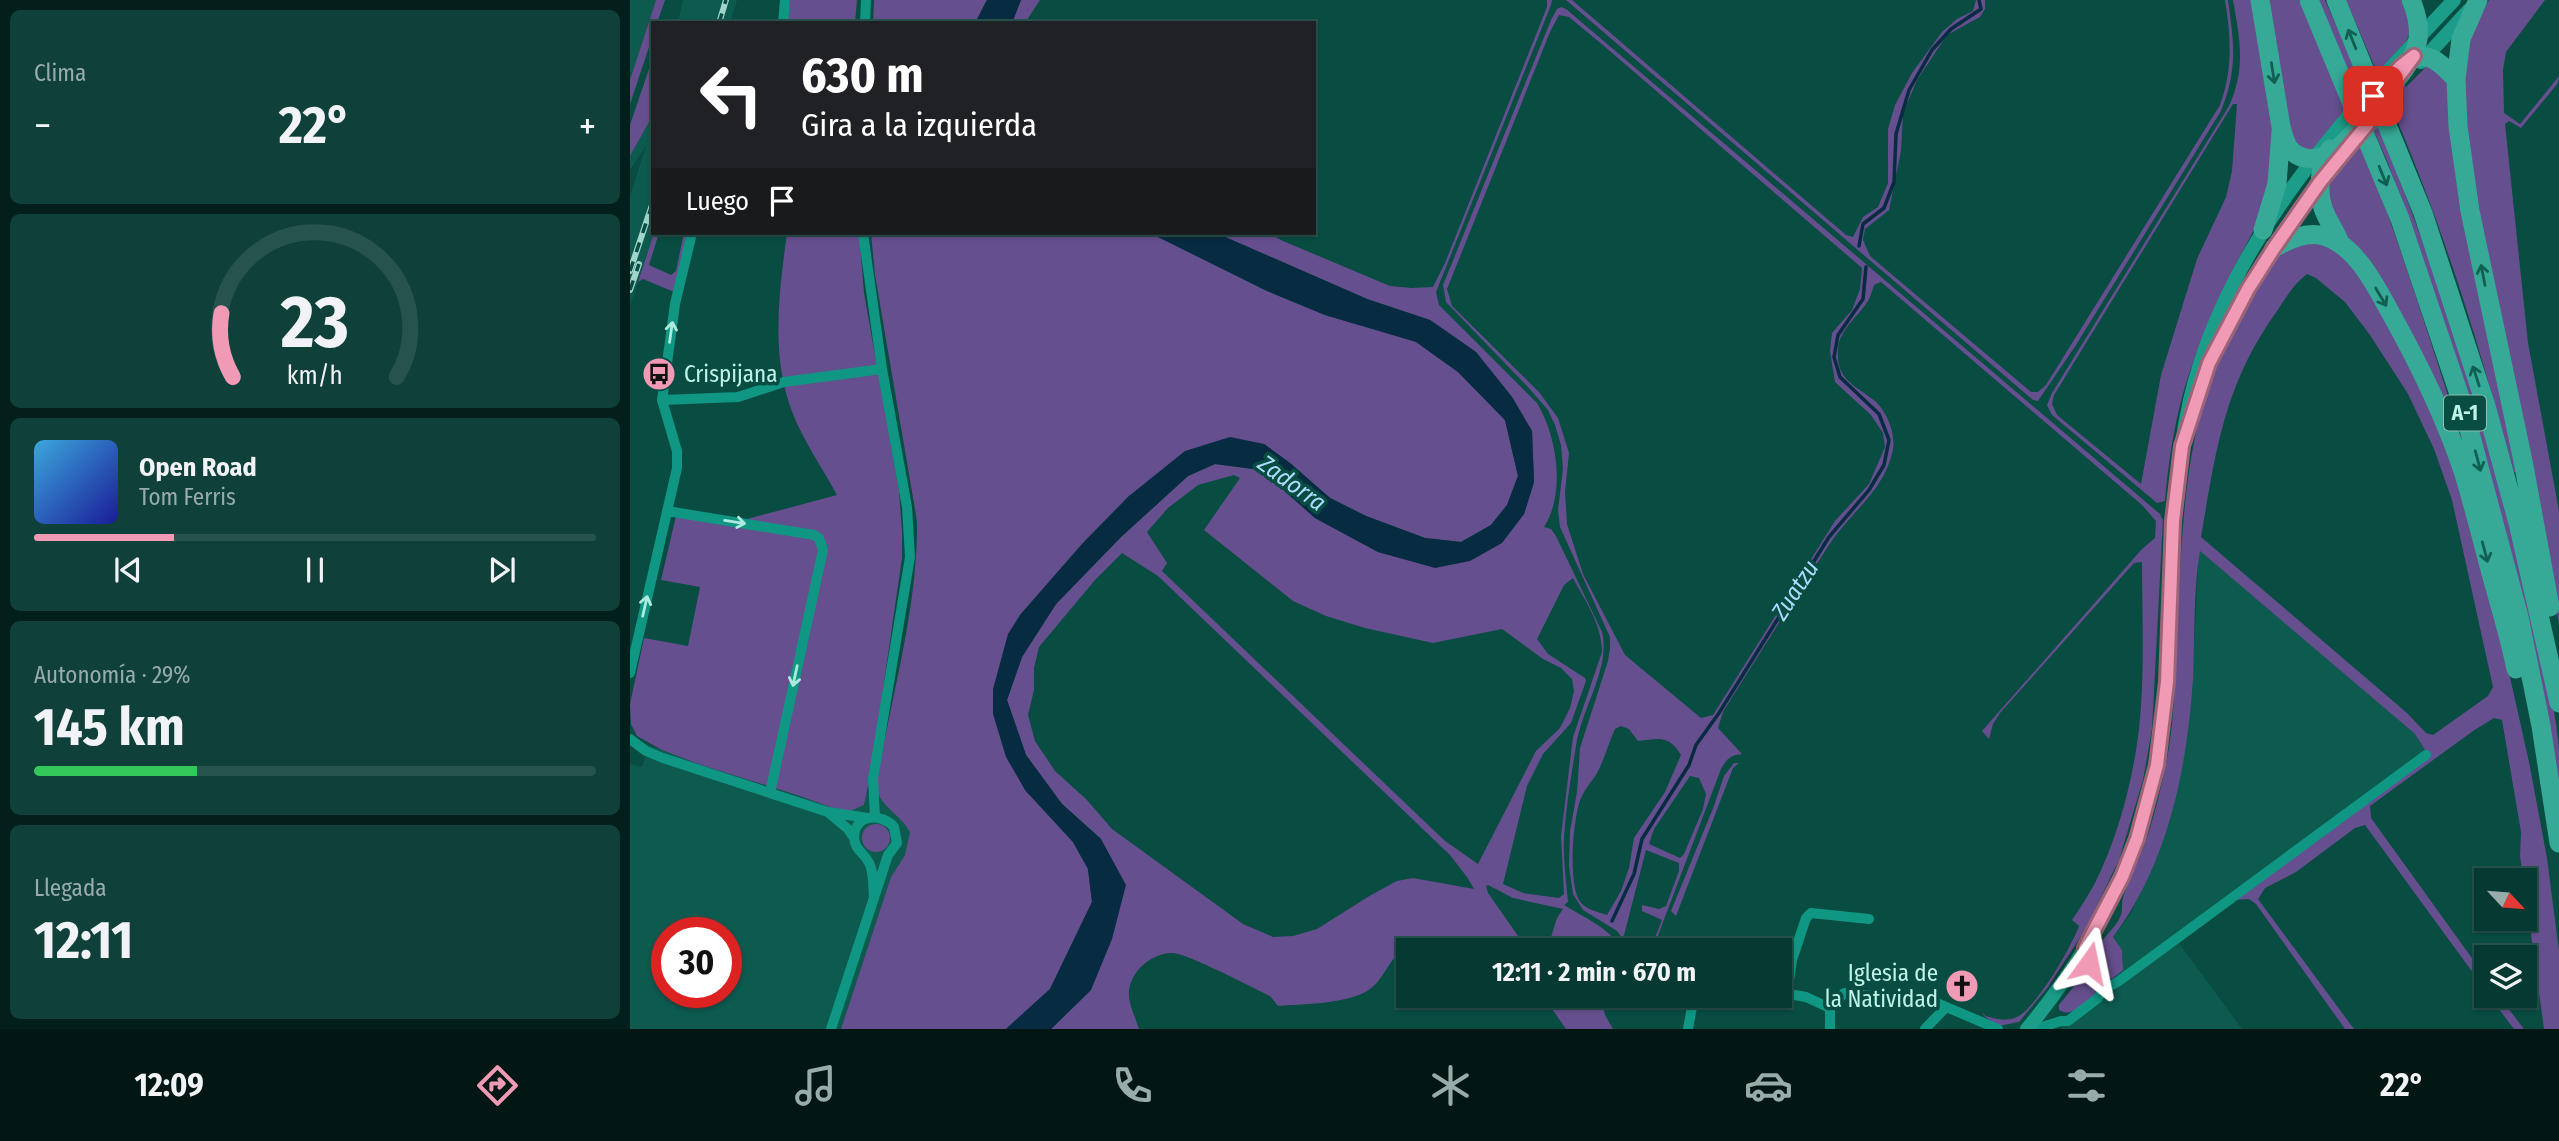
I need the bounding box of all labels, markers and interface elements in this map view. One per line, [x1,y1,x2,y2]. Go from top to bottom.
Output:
one-way arrow [2345,28,2358,50]
text: 630 m [801,46,924,105]
icon: left [686,49,777,140]
text: Clima [34,59,86,87]
one-way arrow [2267,61,2280,84]
pin [2343,66,2403,126]
icon: arrive [2354,77,2392,115]
text: 22° [279,94,351,157]
text: − [34,103,51,149]
text: + [579,103,596,149]
text: Gira a la izquierda [801,106,1037,144]
one-way arrow [2377,165,2390,186]
icon: arrive [763,182,801,220]
text: Luego [686,186,749,217]
one-way arrow [2476,264,2489,287]
text: 23 [280,279,349,366]
one-way arrow [2375,287,2389,307]
one-way arrow [664,321,677,344]
bus stop icon: Crispijana [640,355,678,393]
text: km/h [287,360,343,390]
place label: Crispijana [684,360,777,388]
one-way arrow [2469,365,2482,387]
road number: A-1 [2444,396,2486,430]
water label: Zadorra [1252,449,1331,517]
one-way arrow [2472,450,2485,472]
text: Open Road [139,452,257,483]
text: Tom Ferris [139,483,236,511]
one-way arrow [723,516,746,529]
one-way arrow [2480,541,2493,563]
icon: previous [109,551,147,589]
icon: pause [296,551,334,589]
icon: next [483,551,521,589]
water label: Zuatzu [1765,555,1824,626]
one-way arrow [639,595,653,618]
text: Autonomía · 29% [34,661,190,689]
one-way arrow [788,664,802,687]
text: 145 km [34,696,185,759]
north arrow [2474,868,2538,931]
map controls [2474,868,2537,1008]
text: Llegada [34,874,106,902]
text: 12:11 [34,909,133,972]
speed limit sign: 30 [651,917,742,1008]
position arrow [2052,926,2126,1000]
button: layers [2474,945,2537,1008]
text: 12:11 · 2 min · 670 m [1492,957,1696,988]
place label: Iglesia de la Natividad [1825,959,1938,1013]
church icon: Iglesia de la Natividad [1943,967,1981,1005]
icon: directions [473,1061,522,1110]
icon: music [791,1061,840,1110]
icon: phone [1108,1061,1157,1110]
icon: climate [1426,1061,1475,1110]
icon: car [1744,1061,1793,1110]
icon: filters [2062,1061,2111,1110]
text: 12:09 [134,1066,204,1104]
text: 22° [2380,1066,2425,1104]

